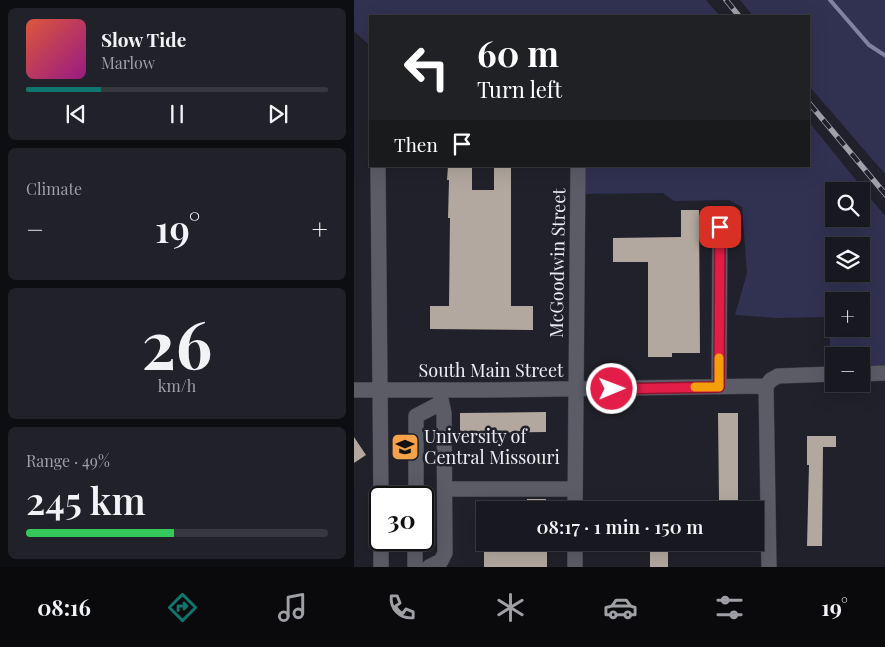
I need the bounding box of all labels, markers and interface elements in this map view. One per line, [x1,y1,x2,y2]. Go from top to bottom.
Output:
text: Slow Tide [101,26,186,52]
text: 60 m [477,29,559,76]
icon: left [394,35,459,100]
text: Marlow [101,52,155,73]
text: Turn left [477,74,562,104]
icon: previous [62,100,90,128]
icon: pause [163,100,191,128]
icon: next [264,100,292,128]
icon: arrive [448,130,476,158]
text: Then [394,131,438,157]
text: Climate [26,178,82,199]
map controls [825,182,870,392]
button: search [825,182,870,227]
street label: McGoodwin Street [544,187,570,338]
text: 19° [155,202,201,253]
pin [699,206,741,248]
text: − [26,210,44,247]
text: + [312,210,328,247]
icon: arrive [706,213,734,241]
button: layers [825,237,870,282]
button: + [825,292,870,337]
text: 26 [142,299,212,385]
button: − [825,347,870,392]
street label: South Main Street [419,358,564,382]
position arrow [585,362,637,414]
text: km/h [158,375,196,396]
place label: University of Central Missouri [424,424,560,469]
school or university icon: University of Central Missouri [390,432,420,462]
text: Range · 49% [26,450,110,471]
text: 245 km [26,474,146,525]
speed limit sign: 30 [369,486,434,551]
text: 08:17 · 1 min · 150 m [537,513,703,539]
icon: directions [165,590,200,625]
icon: music [275,590,310,625]
icon: phone [384,590,419,625]
icon: climate [493,590,528,625]
icon: car [603,590,638,625]
icon: filters [712,590,747,625]
text: 08:16 [37,592,91,622]
text: 19° [821,592,848,622]

